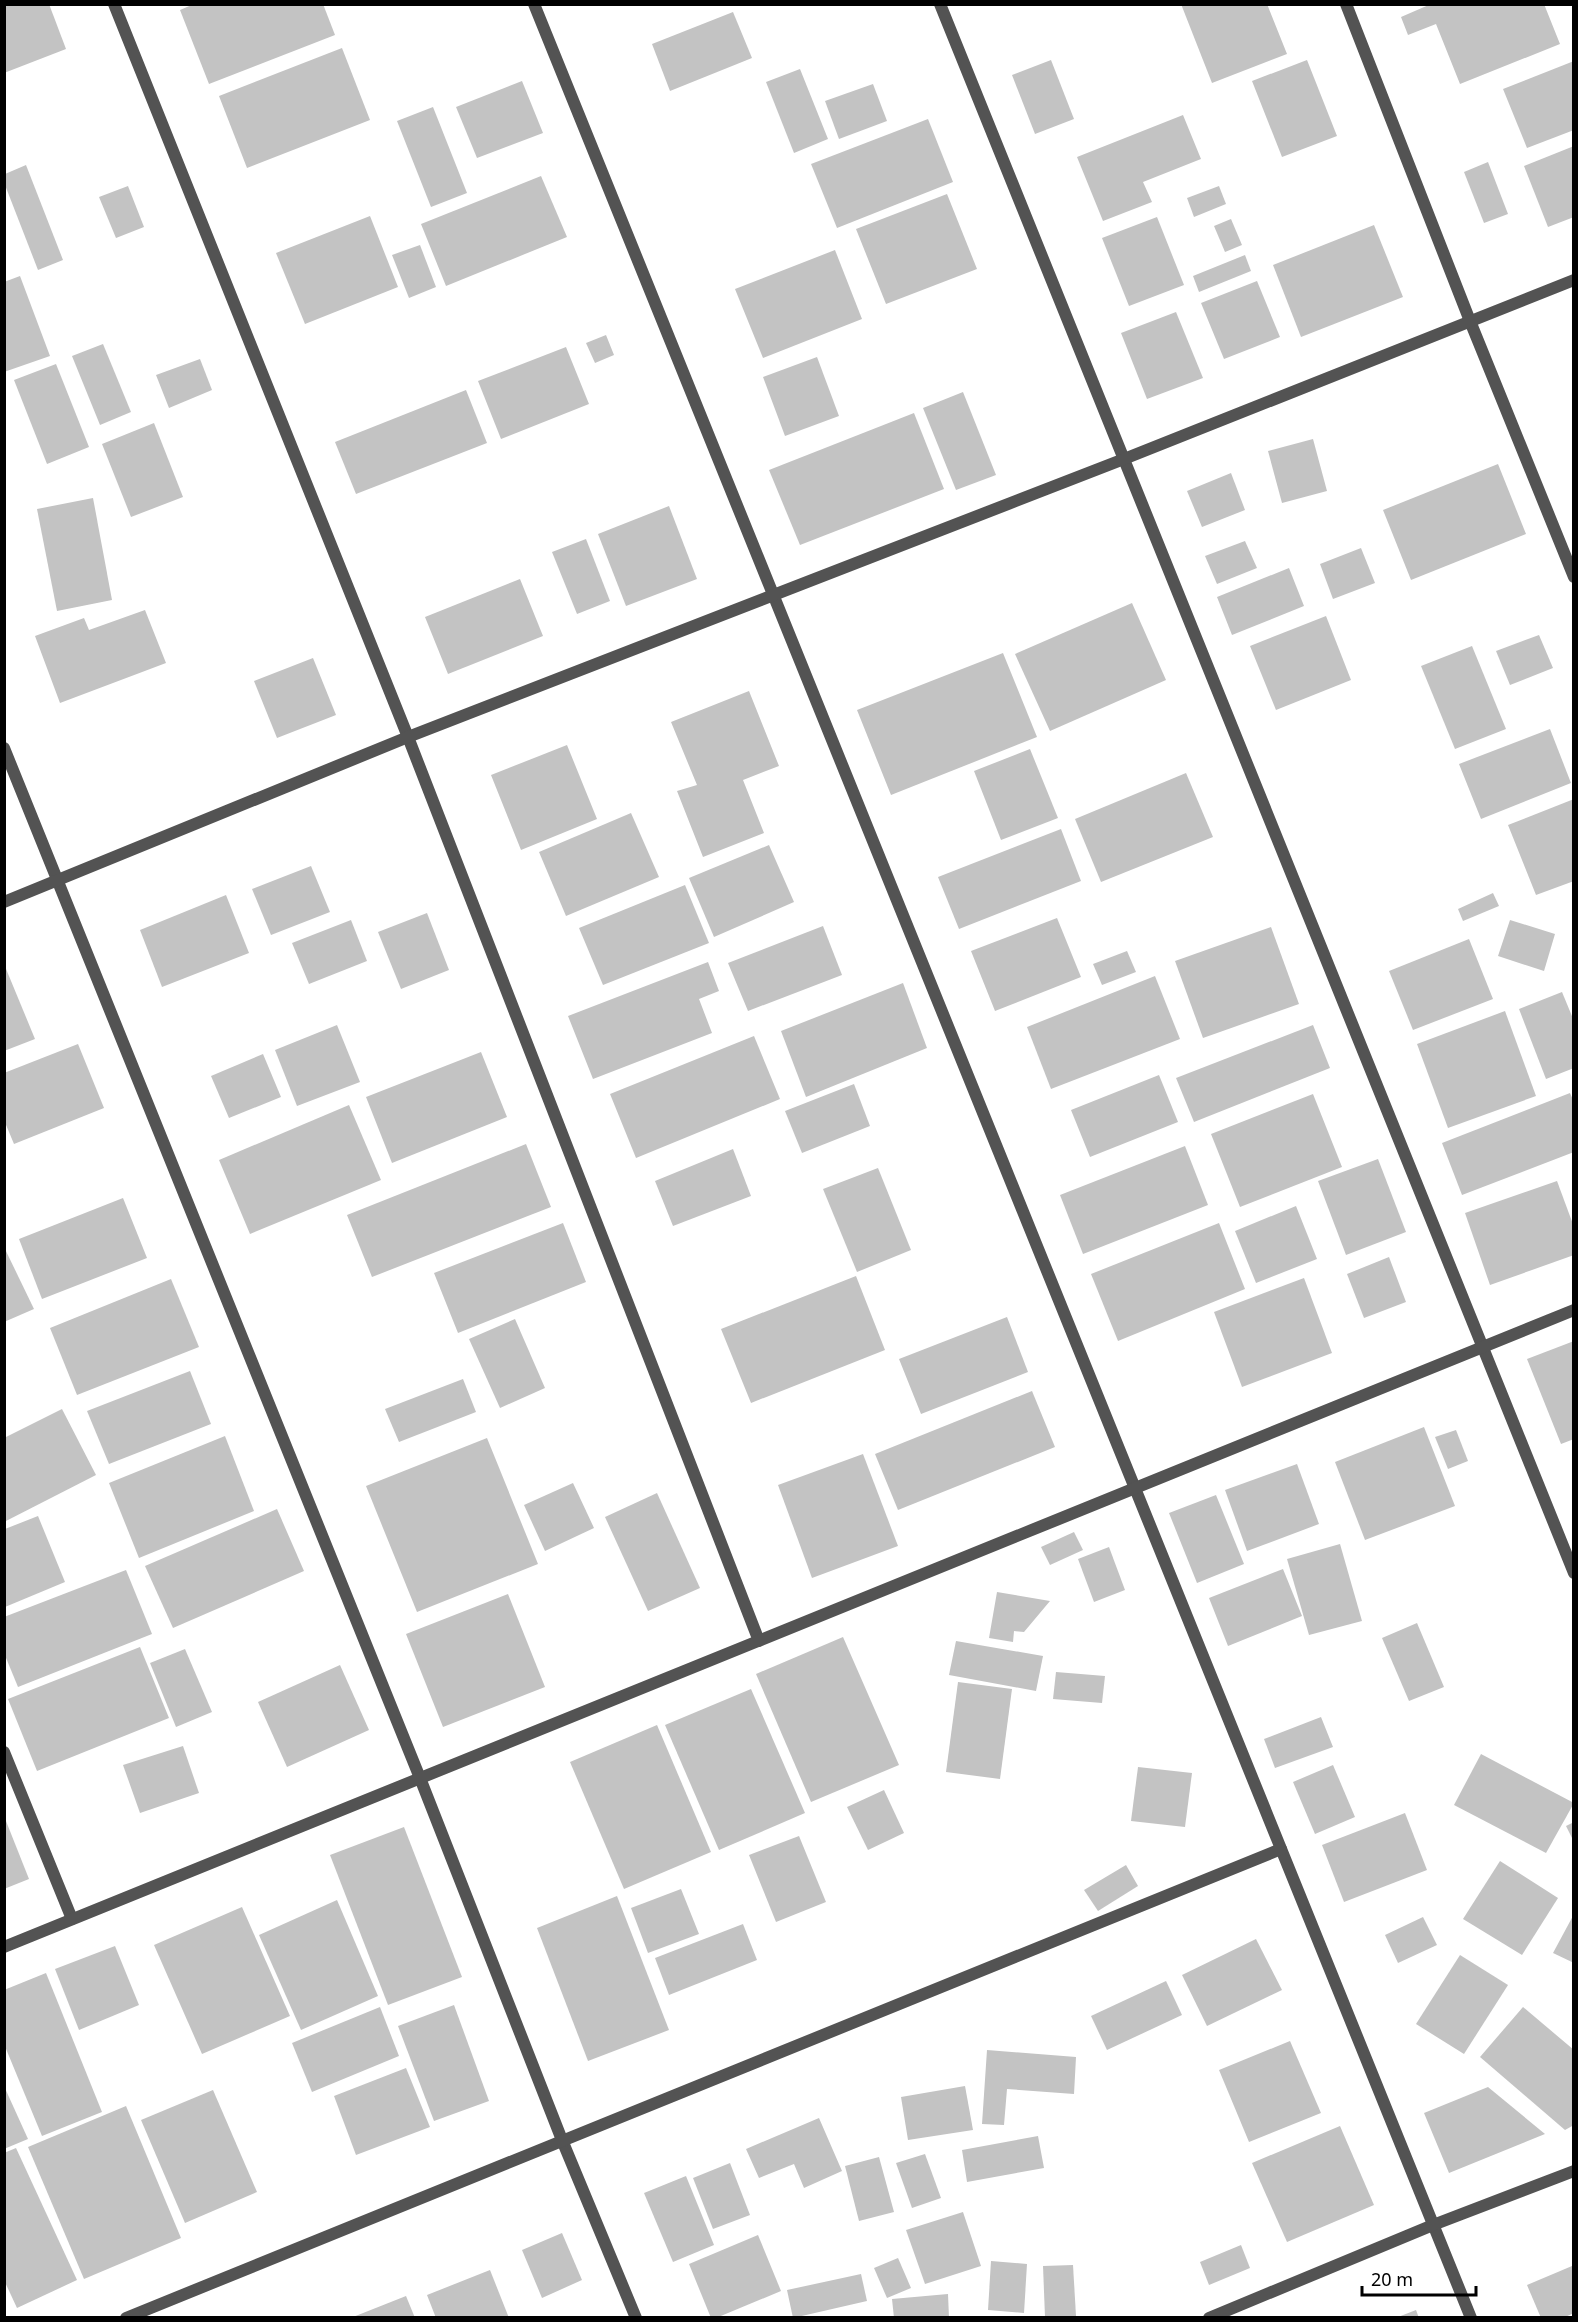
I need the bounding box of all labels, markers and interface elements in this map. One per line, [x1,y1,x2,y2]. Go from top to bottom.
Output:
scale bar [1362,2259,1476,2297]
text: 20 m [1371,2267,1413,2291]

